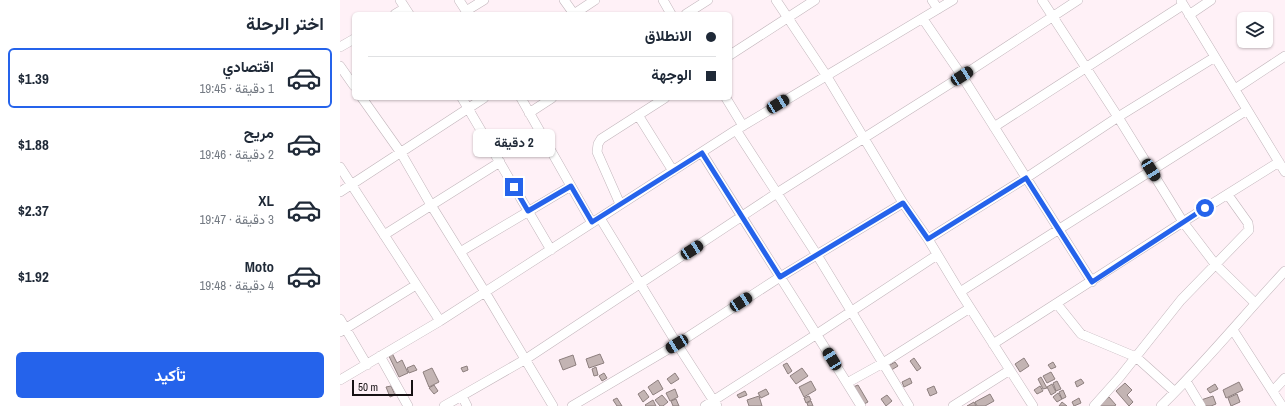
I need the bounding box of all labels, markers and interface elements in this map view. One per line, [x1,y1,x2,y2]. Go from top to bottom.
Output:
text: اختر الرحلة [246,11,324,36]
map controls [1237,12,1273,48]
button: layers [1237,12,1273,48]
text: الانطلاق [645,25,692,46]
text: اقتصادي [222,56,274,77]
icon: car [286,60,322,96]
text: الوجهة [651,64,692,85]
car [949,64,975,88]
text: $1.39 [18,68,49,89]
text: 1 دقيقة · 19:45 [199,80,274,97]
car [765,93,791,115]
text: مريح [244,122,274,143]
icon: car [286,126,322,162]
callout: 2 دقيقة [473,129,555,157]
text: $1.88 [18,134,49,155]
text: 2 دقيقة [494,134,534,151]
text: 2 دقيقة · 19:46 [199,146,274,163]
car [1140,157,1162,183]
route end [505,178,523,196]
text: XL [258,190,274,211]
icon: car [286,192,322,228]
route start [1196,199,1214,217]
text: $2.37 [18,200,49,221]
text: 3 دقيقة · 19:47 [199,211,274,228]
car [679,238,705,262]
text: Moto [245,256,274,277]
icon: car [286,258,322,294]
text: $1.92 [18,266,49,287]
text: 4 دقيقة · 19:48 [199,277,274,294]
car [728,290,754,314]
car [664,333,690,355]
car [821,346,843,372]
button: تأكيد [16,352,324,398]
scale bar [352,378,413,397]
text: 50 m [358,380,378,394]

